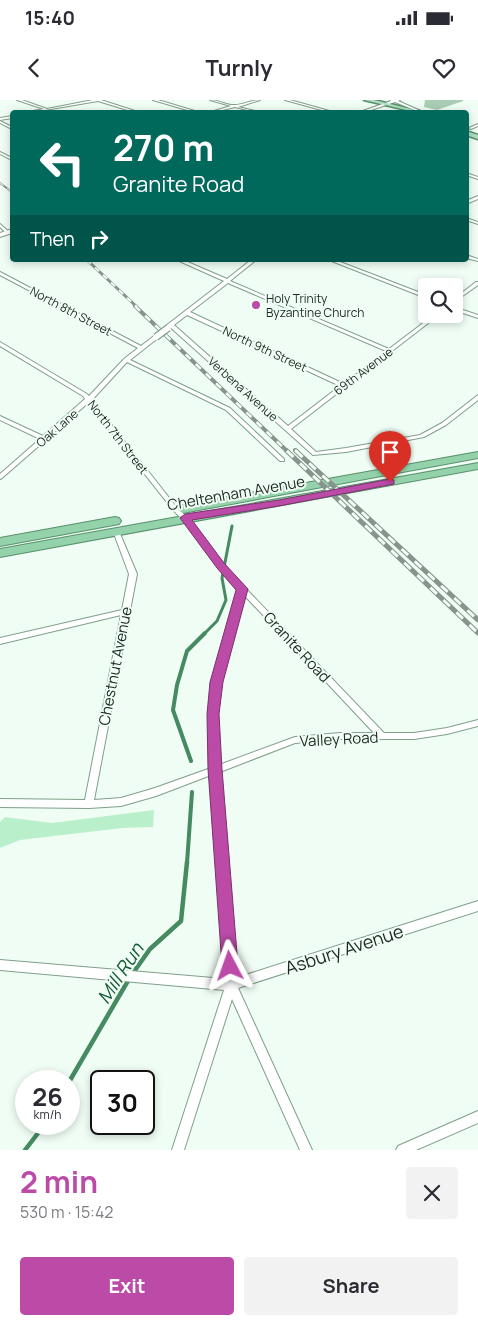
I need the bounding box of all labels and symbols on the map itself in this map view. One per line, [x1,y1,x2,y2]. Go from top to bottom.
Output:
street label: North 8th Street [27,282,115,340]
place label: Holy Trinity Byzantine Church [266,290,364,321]
marker: Holy Trinity Byzantine Church [250,299,262,311]
street label: North 9th Street [220,322,310,376]
street label: 69th Avenue [330,343,396,399]
street label: Verbena Avenue [204,353,282,425]
street label: North 7th Street [84,396,152,478]
street label: Oak Lane [32,405,82,451]
pin [369,431,411,482]
street label: Cheltenham Avenue [166,471,307,515]
street label: Chestnut Avenue [93,605,137,727]
street label: Granite Road [259,607,335,687]
street label: Valley Road [299,726,379,752]
street label: Asbury Avenue [282,919,406,979]
water label: Mill Run [91,937,150,1008]
position arrow [203,939,255,991]
speed limit sign: 30 [90,1070,155,1135]

